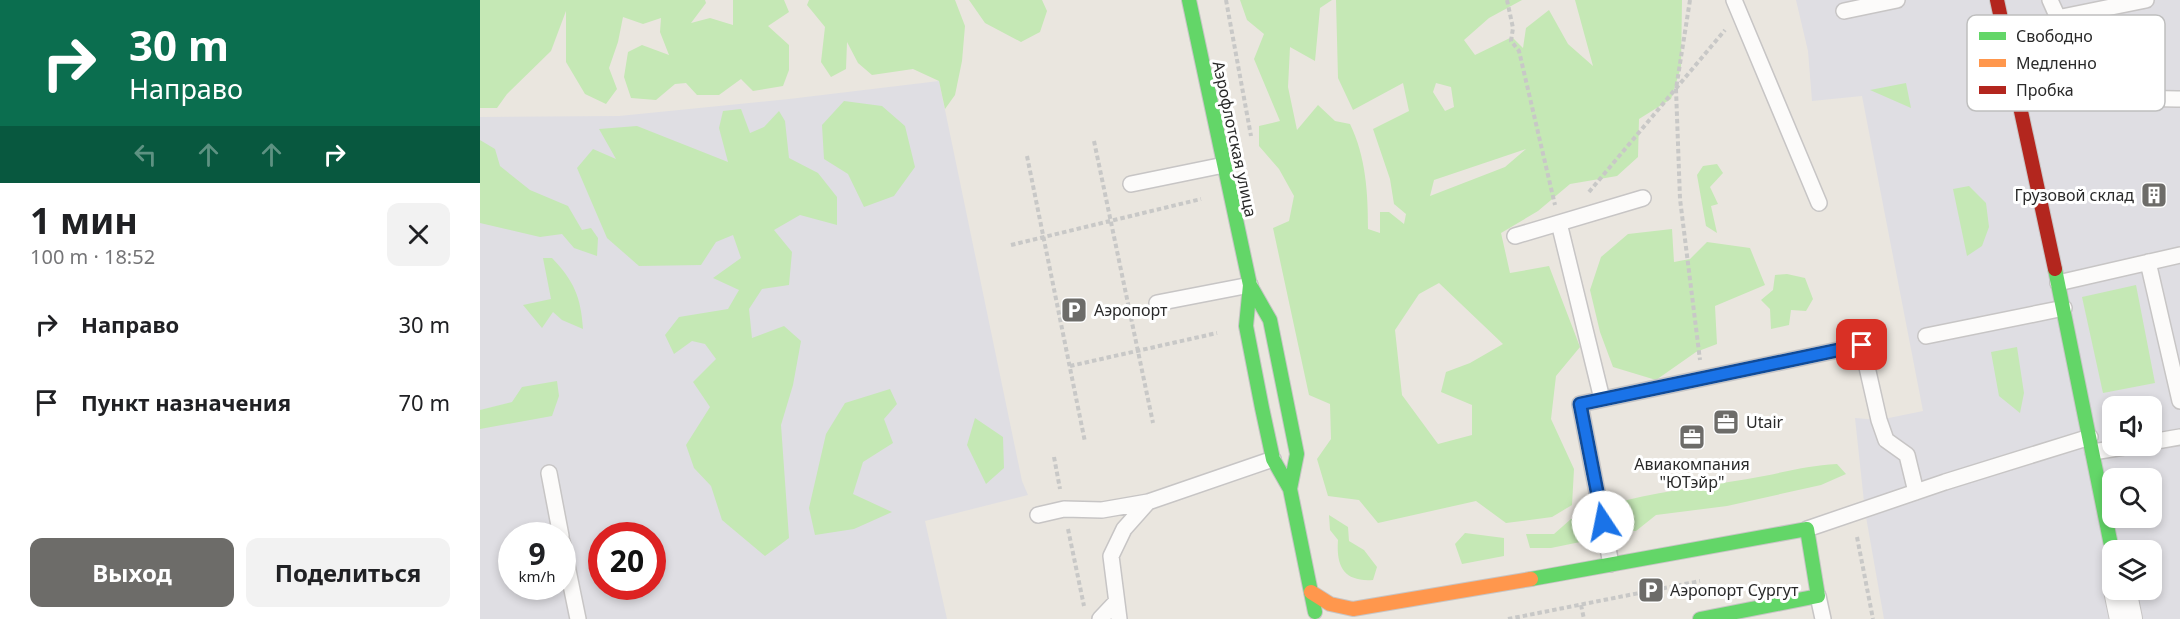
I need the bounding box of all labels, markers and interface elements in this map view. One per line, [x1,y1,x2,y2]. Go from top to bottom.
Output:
legend [1967,15,2165,111]
text: 30 m [129,16,229,73]
icon: right [30,24,108,102]
text: Свободно [2016,25,2093,47]
text: Медленно [2016,52,2097,74]
street label: Аэрофлотская улица [1208,59,1262,219]
text: Направо [129,70,243,107]
text: Пробка [2016,79,2074,101]
icon: left [129,138,162,171]
icon: ahead [192,138,225,171]
icon: ahead [255,138,288,171]
icon: right [318,138,351,171]
building icon: Грузовой склад [2139,180,2169,210]
place label: Грузовой склад [2015,184,2134,206]
text: 1 мин [30,196,138,245]
button: close [387,203,450,266]
text: 100 m · 18:52 [30,243,155,270]
parking icon: Аэропорт [1059,295,1089,325]
place label: Аэропорт [1094,299,1168,321]
icon: right [30,308,63,341]
text: Направо [81,309,179,339]
text: 30 m [399,309,450,339]
pin [1836,319,1887,370]
icon: arrive [1845,328,1878,361]
icon: arrive [30,386,63,419]
text: Пункт назначения [81,387,291,417]
text: 70 m [399,387,450,417]
map controls [2102,396,2162,600]
button: sound [2102,396,2162,456]
office icon: Utair [1711,407,1741,437]
place label: Utair [1746,411,1784,433]
office icon: Авиакомпания "ЮТэйр" [1677,422,1707,452]
place label: Авиакомпания "ЮТэйр" [1634,453,1750,493]
button: search [2102,468,2162,528]
position arrow [1571,490,1635,554]
speed limit sign: 20 [588,522,666,600]
text: 9 [528,533,546,574]
button: Выход [30,538,234,607]
button: Поделиться [246,538,450,607]
button: layers [2102,540,2162,600]
text: km/h [519,566,555,586]
parking icon: Аэропорт Сургут [1636,575,1666,605]
place label: Аэропорт Сургут [1670,579,1799,601]

